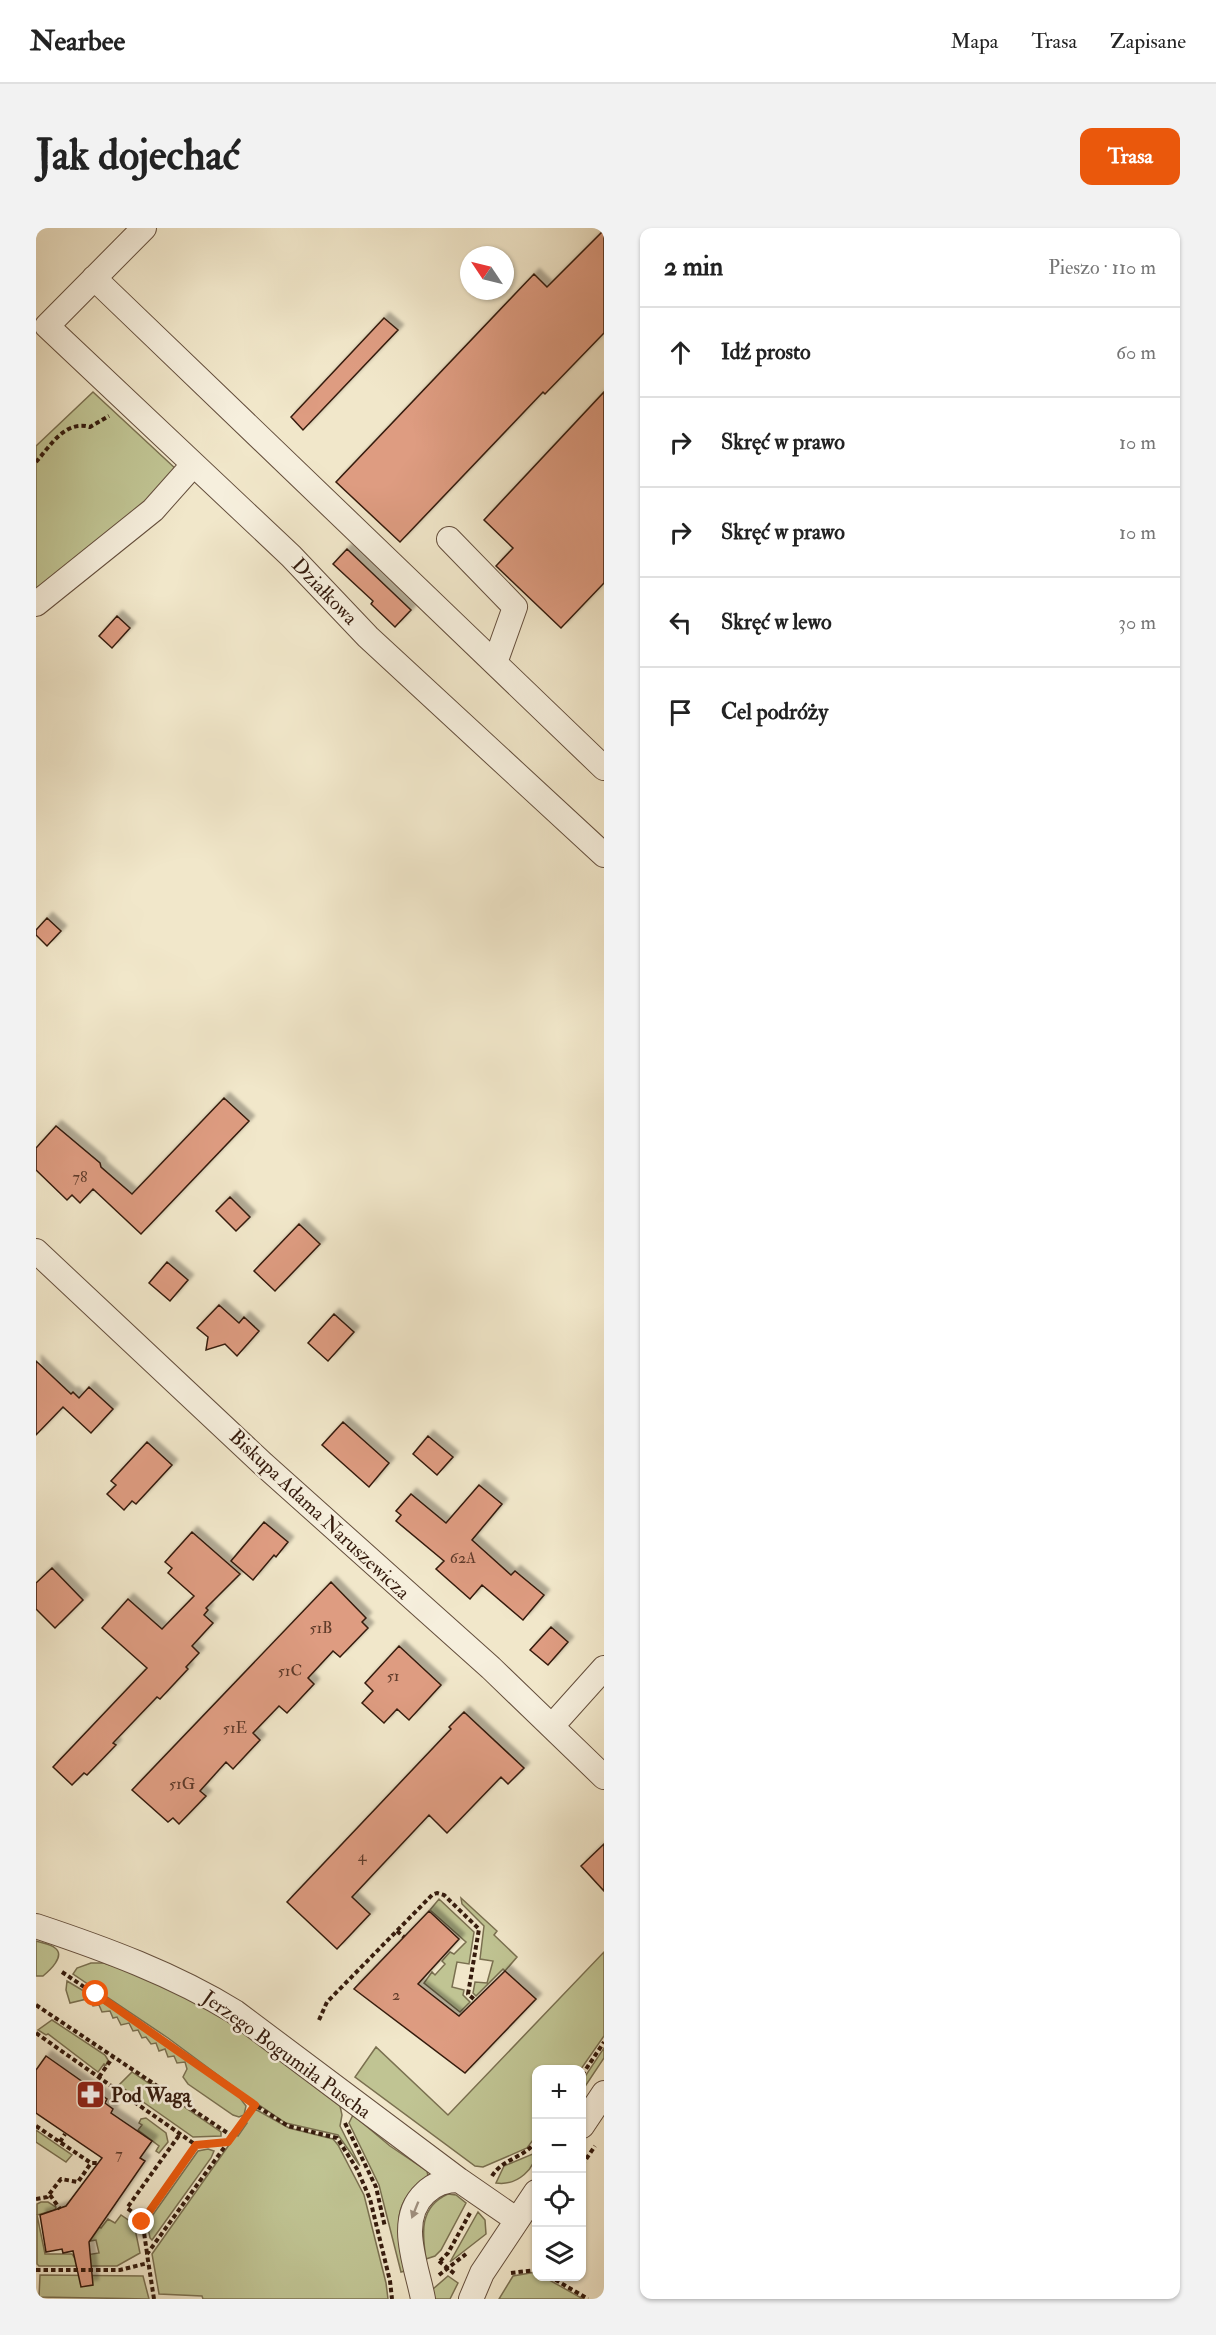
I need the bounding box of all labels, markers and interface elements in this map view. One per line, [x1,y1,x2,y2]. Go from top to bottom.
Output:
text: Nearbee [30,24,125,59]
text: Mapa [950,28,998,55]
text: Trasa [1031,28,1077,55]
text: Zapisane [1110,28,1186,55]
button: Trasa [1080,128,1180,185]
text: Jak dojechać [36,130,240,182]
north arrow [460,246,514,300]
text: 2 min [664,251,723,283]
text: Pieszo · 110 m [1048,255,1156,280]
icon: ahead [664,336,697,369]
text: Idź prosto [721,338,811,366]
text: 60 m [1116,340,1156,365]
icon: right [664,426,697,459]
text: Skręć w prawo [721,428,845,456]
text: 10 m [1119,430,1156,455]
icon: right [664,516,697,549]
text: Skręć w prawo [721,518,845,546]
text: 10 m [1119,520,1156,545]
street label: Działkowa [287,553,363,631]
icon: left [664,606,697,639]
text: Skręć w lewo [721,608,832,636]
text: 30 m [1118,610,1156,635]
icon: arrive [664,696,697,729]
text: Cel podróży [721,698,828,726]
house number: 78 [73,1167,88,1187]
street label: Biskupa Adama Naruszewicza [223,1424,416,1606]
house number: 62A [450,1548,476,1568]
house number: 51B [309,1618,333,1638]
house number: 51C [278,1661,302,1681]
house number: 51 [387,1666,399,1686]
house number: 51E [223,1718,247,1738]
house number: 51G [169,1774,195,1794]
house number: 4 [358,1846,368,1866]
route start [82,1980,108,2006]
street label: Jerzego Bogumiła Puscha [197,1984,377,2124]
house number: 2 [392,1985,400,2005]
map controls [532,2065,586,2281]
button: + [532,2065,586,2119]
pharmacy icon: Pod Wagą [74,2079,106,2111]
place label: Pod Wagą [111,2083,192,2109]
button: − [532,2119,586,2173]
house number: 7 [115,2144,123,2164]
button: locate [532,2173,586,2227]
one-way arrow [409,2202,419,2220]
route end [128,2208,154,2234]
button: layers [532,2227,586,2281]

